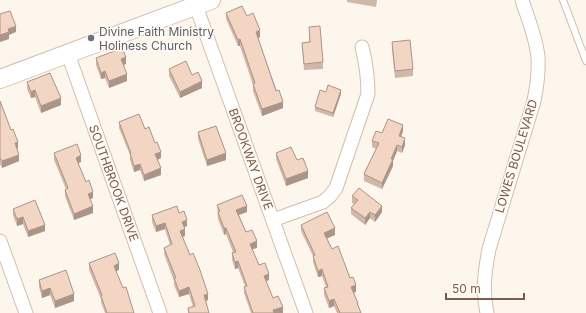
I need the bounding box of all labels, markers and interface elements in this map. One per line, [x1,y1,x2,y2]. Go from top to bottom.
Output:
place label: Divine Faith Ministry Holiness Church [99,24,214,53]
marker: Divine Faith Ministry Holiness Church [86,33,96,43]
street label: LOWES BOULEVARD [492,97,540,215]
street label: BROOKWAY DRIVE [226,106,276,212]
street label: SOUTHBROOK DRIVE [86,123,142,243]
scale bar [446,275,524,301]
text: 50 m [452,281,481,296]

